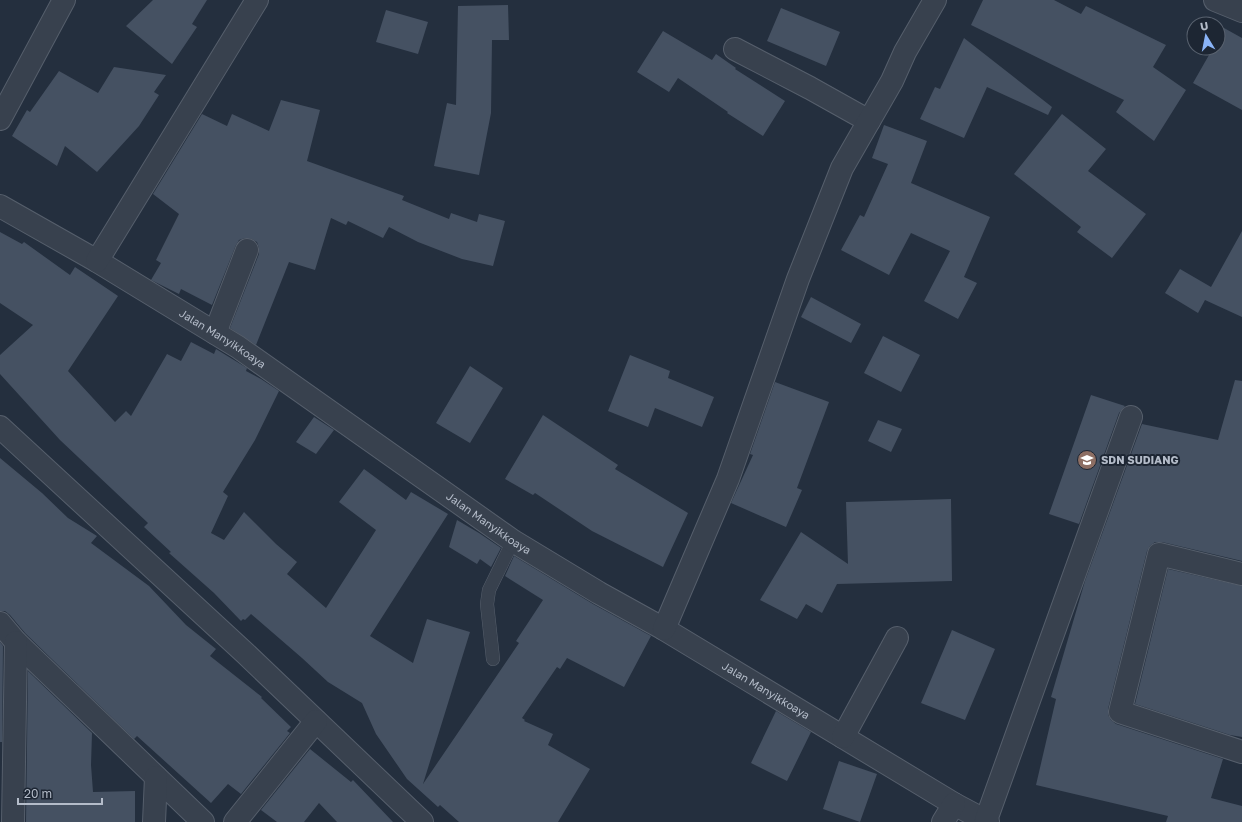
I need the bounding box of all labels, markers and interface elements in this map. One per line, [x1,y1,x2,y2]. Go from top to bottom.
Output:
north arrow [1186,16,1226,56]
text: U [1199,19,1209,33]
street label: Jalan Manyikkoaya [177,306,268,370]
school or university icon: SDN SUDIANG [1076,449,1098,471]
place label: SDN SUDIANG [1101,453,1179,466]
street label: Jalan Manyikkoaya [444,489,533,556]
street label: Jalan Manyikkoaya [720,659,812,721]
scale bar [18,780,102,806]
text: 20 m [24,786,52,801]

